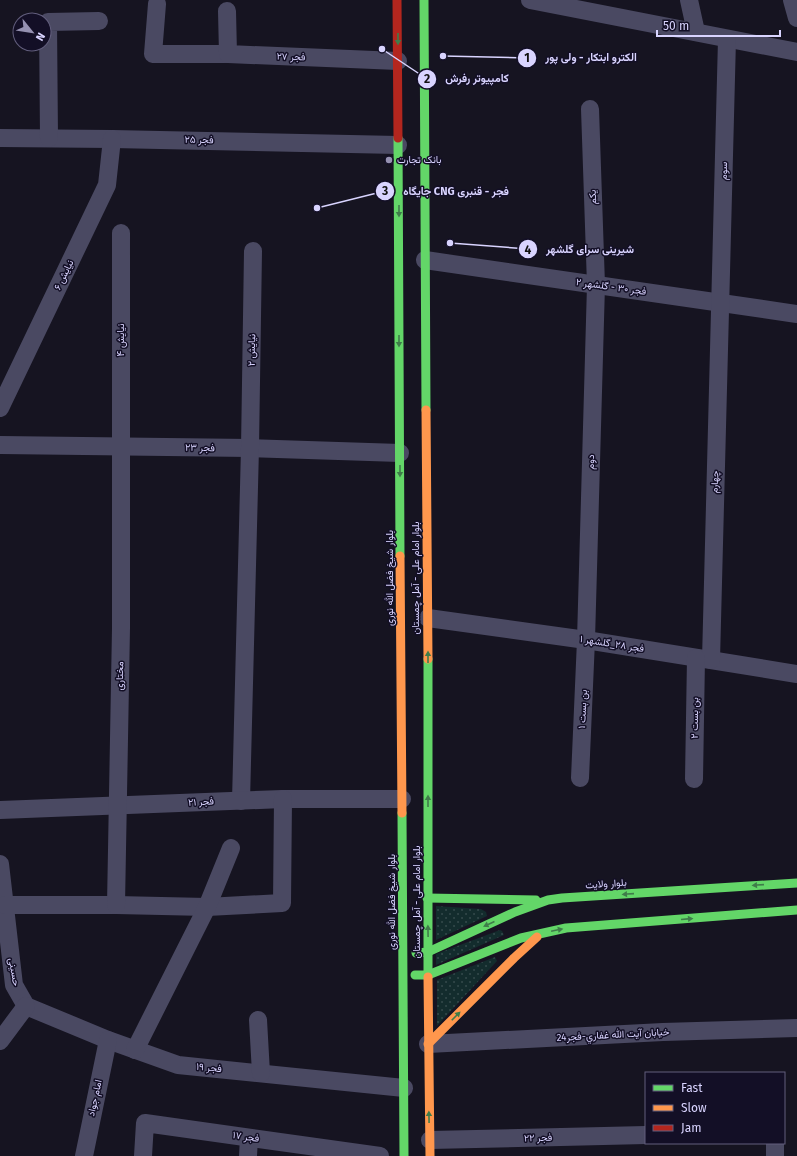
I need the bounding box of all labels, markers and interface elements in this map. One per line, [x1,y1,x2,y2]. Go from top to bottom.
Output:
north arrow [12,12,52,52]
scale bar [657,12,780,38]
text: 50 m [663,19,689,33]
text: N [33,30,48,43]
one-way arrow [395,33,401,46]
callout: الکترو ابتکار - ولی پور [517,46,645,69]
street label: فجر ۲۷ [276,50,306,64]
text: 1 [524,51,530,65]
text: الکترو ابتکار - ولی پور [544,51,637,65]
callout: کامپیوتر رفرش [417,67,516,90]
text: 2 [424,72,430,86]
text: کامپیوتر رفرش [445,72,509,86]
street label: فجر ۲۵ [184,134,214,146]
place label: بانک تجارت [397,154,441,166]
marker: بانک تجارت [384,155,394,165]
street label: سوم [718,162,730,180]
callout: جایگاه CNG فجر - قنبری [375,180,517,203]
text: 3 [381,184,388,198]
text: جایگاه CNG فجر - قنبری [403,185,509,198]
street label: یکم [587,190,599,204]
one-way arrow [396,205,402,218]
callout: شیرینی سرای گلشهر [518,238,642,261]
text: 4 [525,243,532,257]
text: شیرینی سرای گلشهر [545,243,634,256]
street label: نیایش ۶ [52,258,76,292]
street label: فجر ۳۰ - گلشهر ۲ [575,276,647,298]
street label: نیایش ۴ [115,323,127,356]
street label: نیایش ۲ [246,334,258,366]
one-way arrow [396,335,402,348]
street label: فجر ۲۳ [185,442,215,454]
street label: دوم [585,454,597,470]
one-way arrow [397,465,403,478]
street label: چهارم [709,470,722,494]
street label: بلوار امام علی - آمل چمستان [410,521,423,635]
street label: بلوار شیخ فضل الله نوری [384,530,396,626]
street label: فجر ۲۸_گلشهر ۱ [579,633,645,655]
one-way arrow [425,650,431,663]
street label: مختاری [114,661,126,691]
street label: بن بست ۱ [576,689,590,729]
street label: بن بست ۲ [689,697,701,739]
one-way arrow [425,794,431,807]
street label: فجر ۲۱ [188,795,215,809]
street label: بلوار امام علی - آمل چمستان [411,845,424,959]
street label: بلوار شیخ فضل الله نوری [386,854,398,950]
street label: بلوار ولایت [585,877,627,891]
one-way arrow [752,882,764,889]
one-way arrow [622,890,634,897]
one-way arrow [681,915,693,922]
one-way arrow [484,921,495,927]
one-way arrow [425,924,431,937]
one-way arrow [551,927,564,933]
street label: حسینی [6,957,22,987]
one-way arrow [451,1011,461,1021]
street label: خيابان آيت الله غفاري-فجر24 [556,1026,670,1046]
street label: فجر ۱۹ [196,1061,223,1075]
legend [645,1072,785,1144]
street label: امام جواد [85,1079,105,1117]
text: Fast [681,1081,703,1095]
text: Slow [681,1101,707,1115]
one-way arrow [426,1110,432,1123]
text: Jam [681,1121,701,1135]
street label: فجر ۱۷ [232,1129,260,1145]
street label: فجر ۲۲ [524,1131,553,1144]

